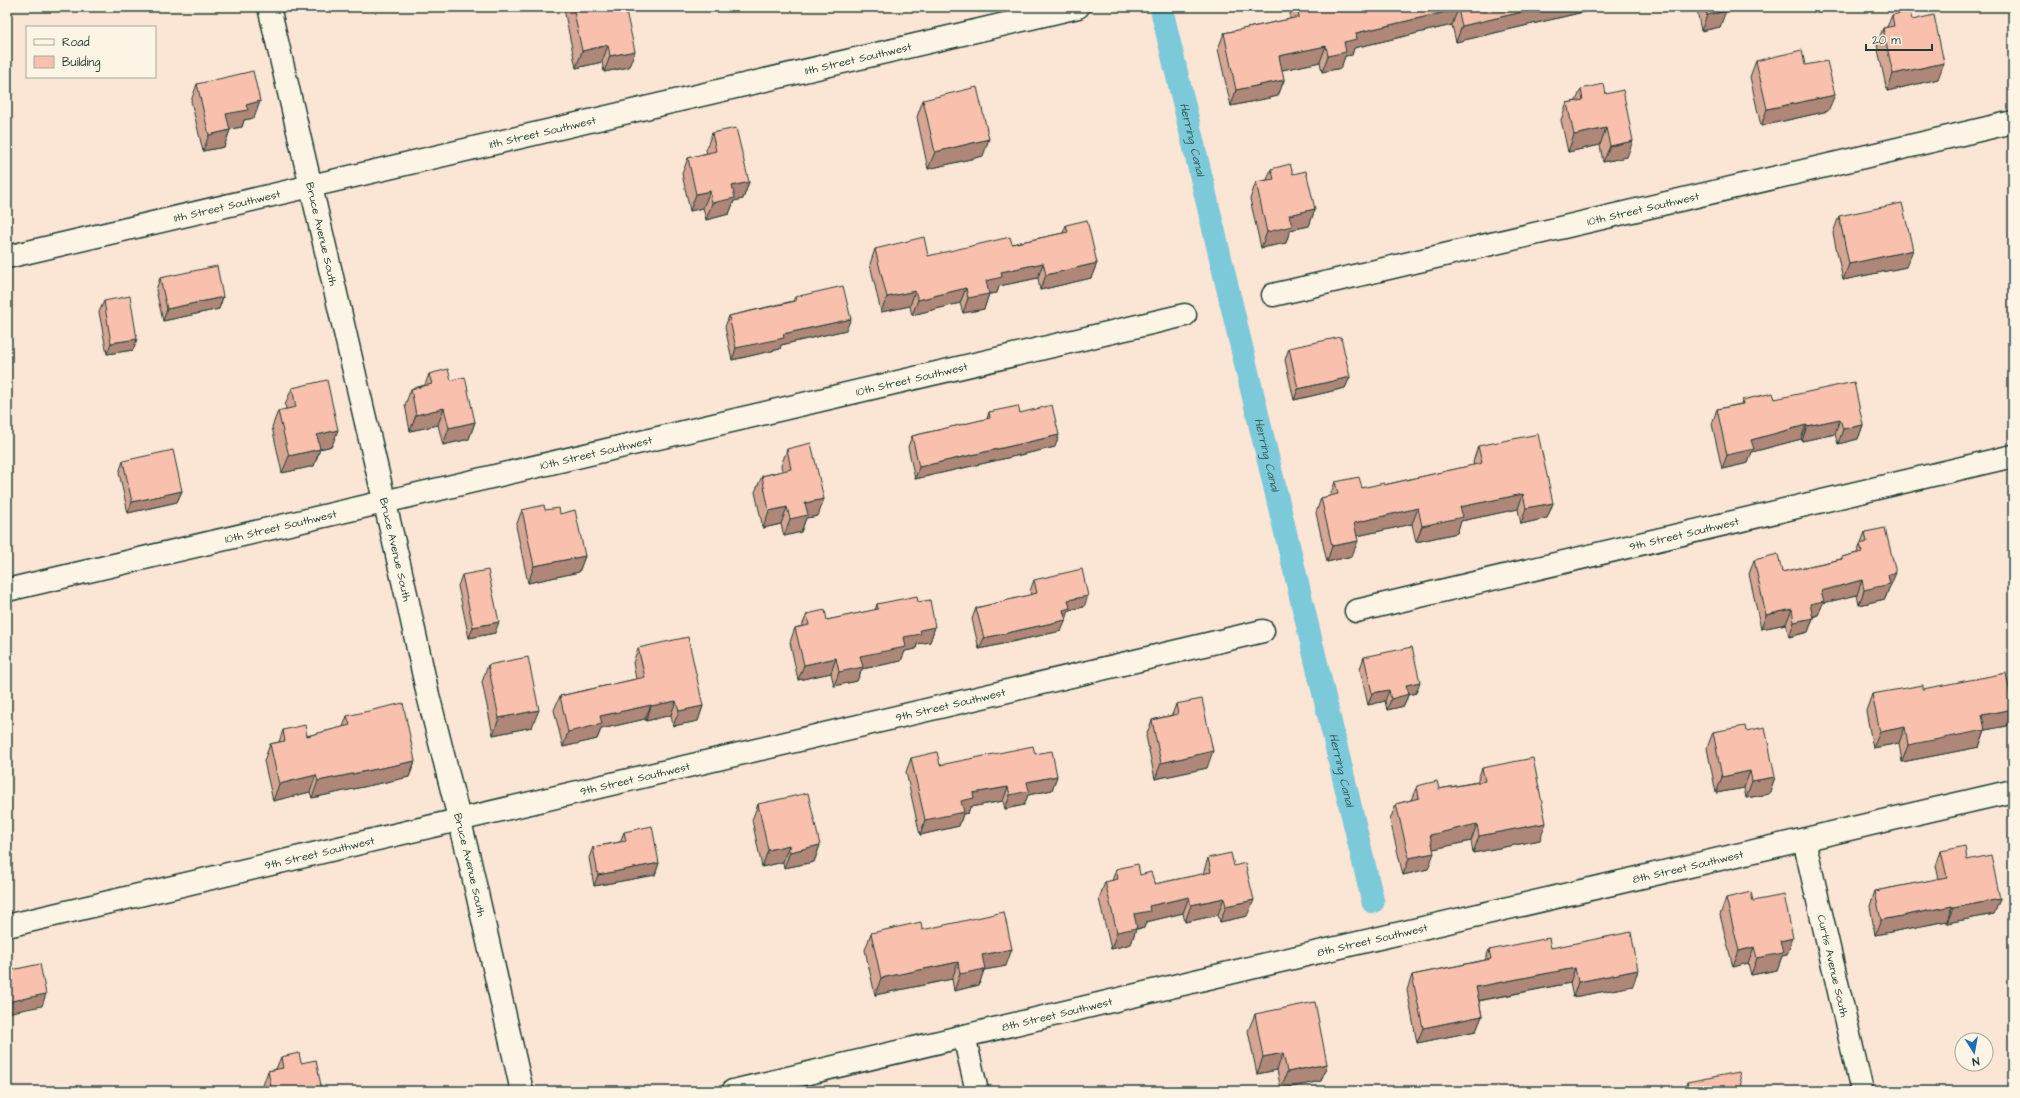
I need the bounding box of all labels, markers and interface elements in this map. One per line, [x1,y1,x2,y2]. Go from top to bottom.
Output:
legend [26,26,156,78]
scale bar [1866,26,1932,52]
text: 20 m [1872,32,1901,49]
text: Road [62,34,90,51]
street label: 11th Street Southwest [803,38,913,78]
text: Building [62,54,100,72]
water label: Herring Canal [1175,101,1210,180]
street label: 11th Street Southwest [488,112,598,152]
street label: Bruce Avenue South [303,181,341,288]
street label: 11th Street Southwest [172,186,282,225]
street label: 10th Street Southwest [1585,188,1701,229]
street label: 10th Street Southwest [854,358,970,399]
water label: Herring Canal [1250,416,1284,495]
street label: 10th Street Southwest [539,432,654,473]
street label: Bruce Avenue South [376,496,415,603]
street label: 10th Street Southwest [223,506,339,546]
street label: 9th Street Southwest [1627,513,1741,554]
street label: 9th Street Southwest [894,684,1007,725]
water label: Herring Canal [1325,732,1359,810]
street label: 9th Street Southwest [578,758,692,799]
street label: Bruce Avenue South [450,811,490,918]
street label: 9th Street Southwest [263,832,377,873]
street label: 8th Street Southwest [1631,846,1745,887]
street label: Curtis Avenue South [1814,913,1852,1019]
street label: 8th Street Southwest [1315,919,1430,960]
street label: 8th Street Southwest [1000,993,1114,1034]
north arrow [1954,1032,1994,1072]
text: N [1971,1053,1981,1069]

